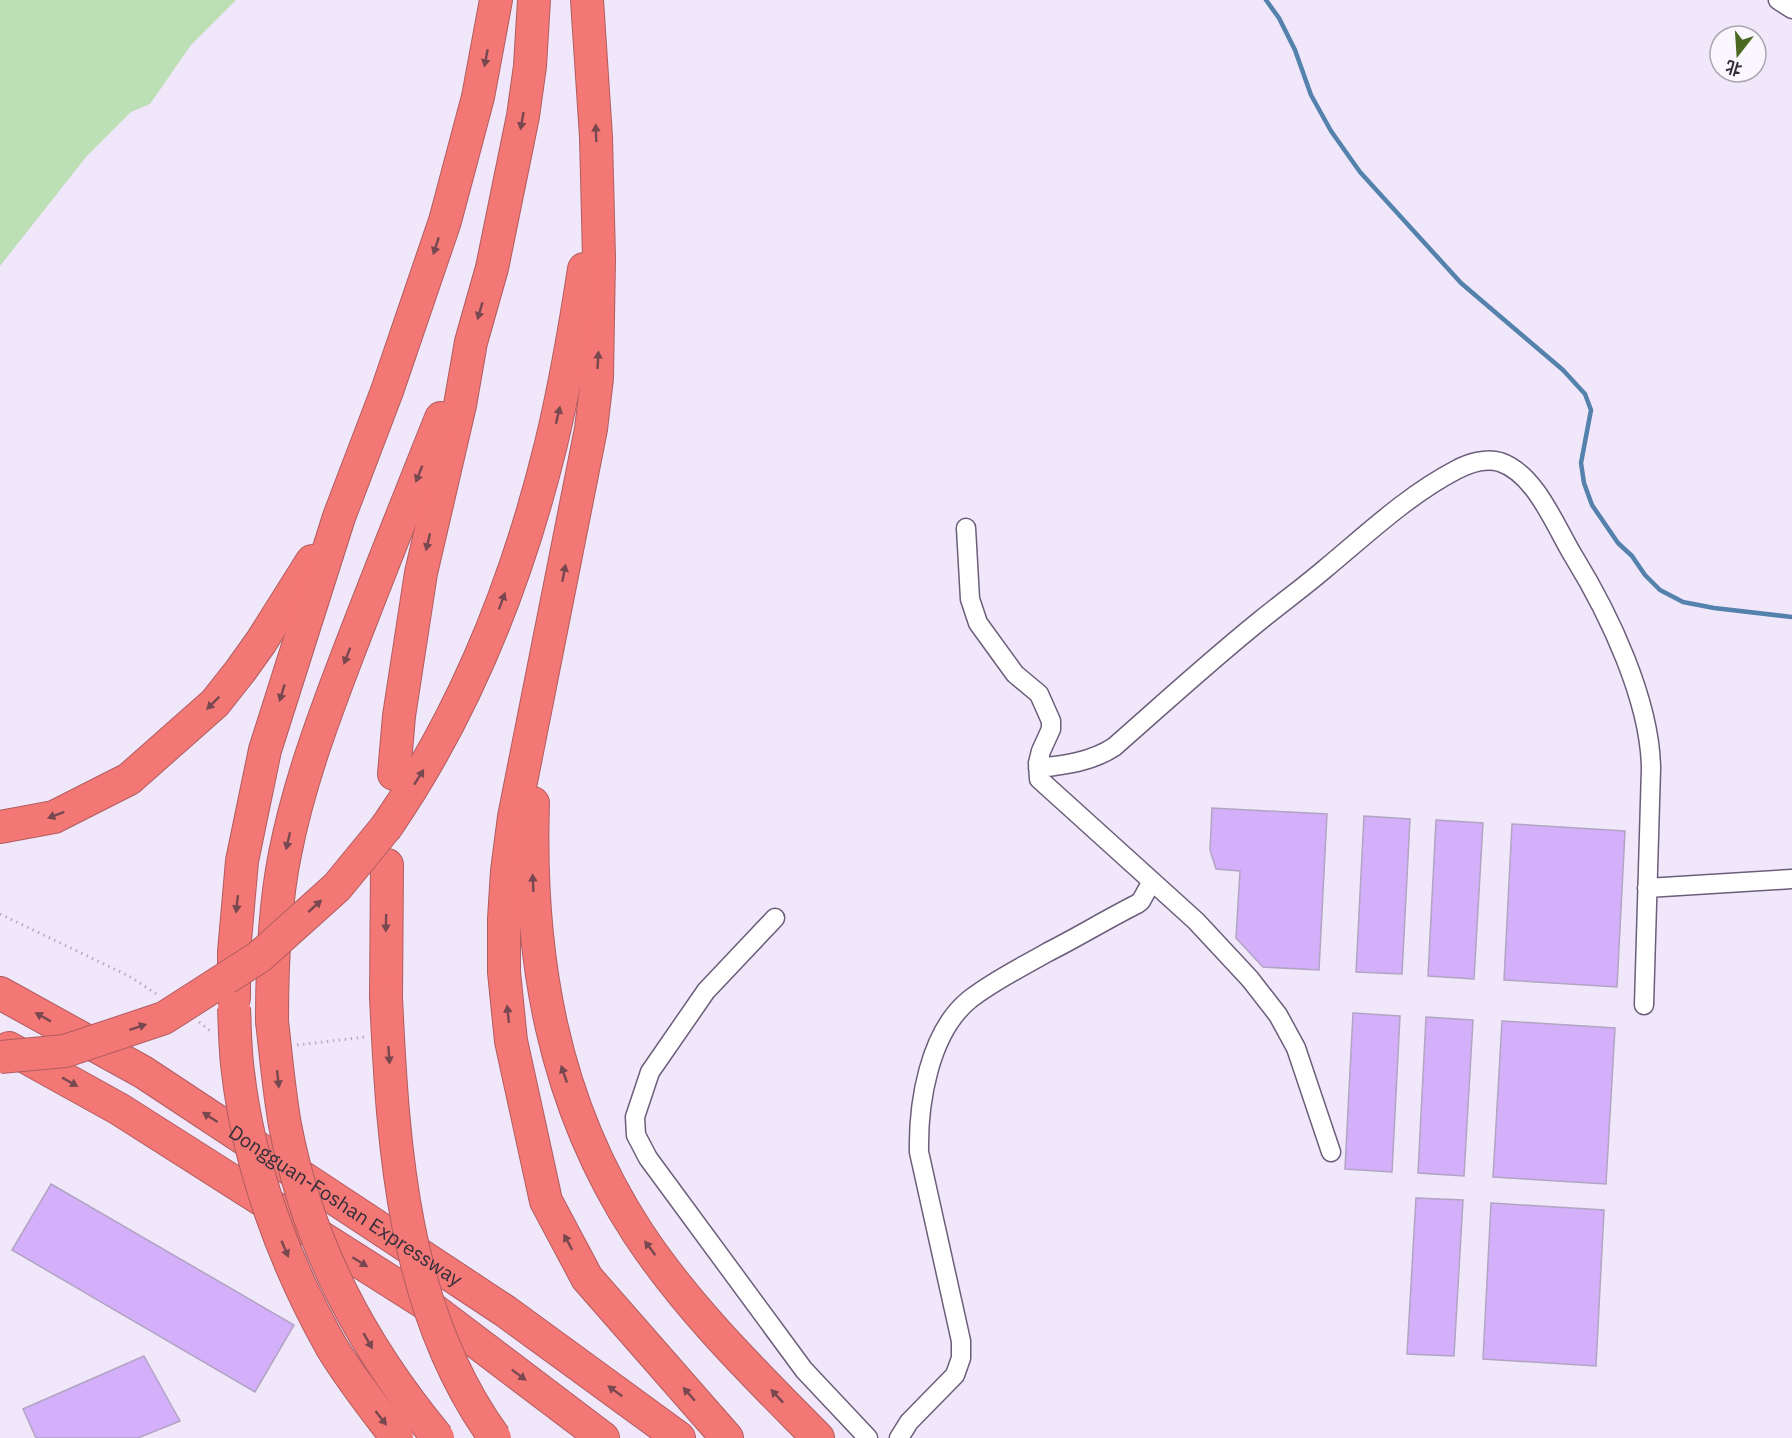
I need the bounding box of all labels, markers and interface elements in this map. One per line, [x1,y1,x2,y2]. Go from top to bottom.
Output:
north arrow [1708,24,1768,84]
one-way arrow [481,48,490,67]
text: 北 [1723,56,1744,80]
one-way arrow [517,112,526,131]
one-way arrow [591,123,600,142]
one-way arrow [431,237,441,255]
one-way arrow [475,302,484,320]
one-way arrow [593,350,602,369]
one-way arrow [554,405,563,424]
one-way arrow [414,465,423,483]
one-way arrow [423,533,433,552]
one-way arrow [560,563,569,582]
one-way arrow [497,592,507,610]
one-way arrow [342,647,352,665]
one-way arrow [277,684,286,702]
one-way arrow [207,696,221,710]
one-way arrow [414,769,425,785]
one-way arrow [46,810,64,820]
one-way arrow [282,832,292,850]
one-way arrow [528,873,537,892]
one-way arrow [232,894,242,913]
one-way arrow [308,899,323,913]
one-way arrow [381,913,391,932]
one-way arrow [504,1005,513,1024]
one-way arrow [34,1012,51,1022]
one-way arrow [129,1022,147,1031]
one-way arrow [385,1046,394,1065]
one-way arrow [558,1065,568,1083]
one-way arrow [274,1070,283,1089]
one-way arrow [61,1076,78,1086]
one-way arrow [203,1111,219,1123]
street label: Dongguan-Foshan Expressway [224,1118,468,1292]
one-way arrow [563,1233,573,1250]
one-way arrow [280,1241,289,1258]
one-way arrow [644,1241,656,1257]
one-way arrow [352,1256,368,1267]
one-way arrow [362,1333,373,1349]
one-way arrow [511,1368,527,1381]
one-way arrow [608,1385,624,1397]
one-way arrow [683,1387,696,1402]
one-way arrow [771,1389,784,1404]
one-way arrow [375,1410,388,1426]

